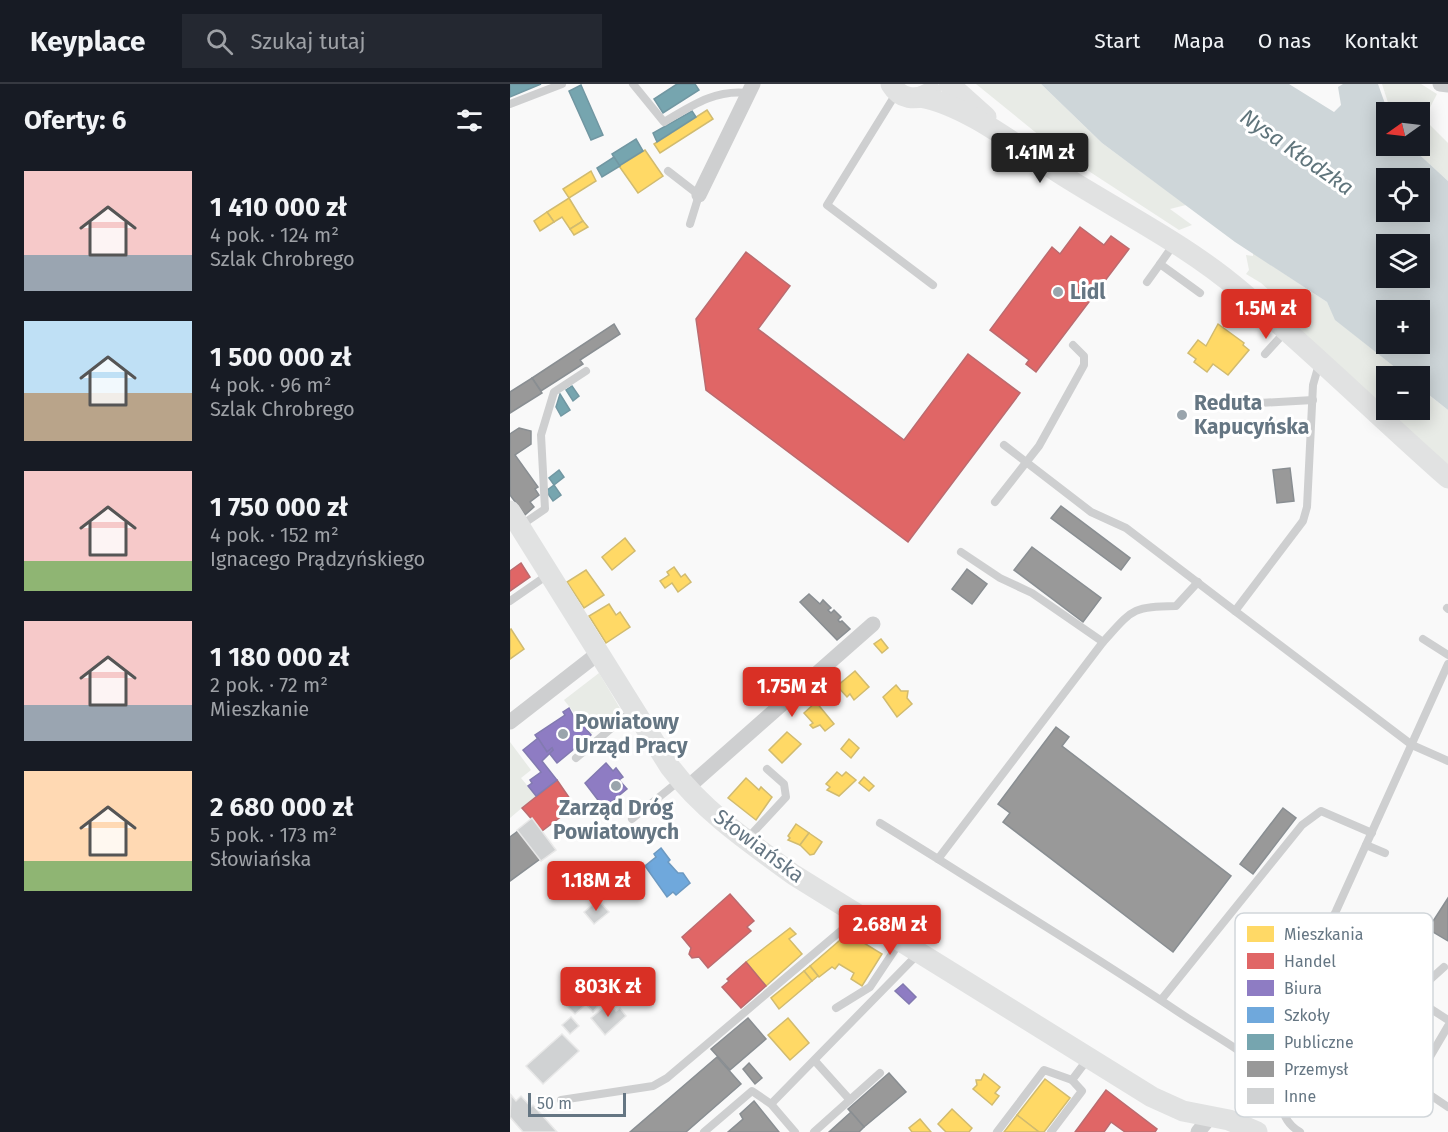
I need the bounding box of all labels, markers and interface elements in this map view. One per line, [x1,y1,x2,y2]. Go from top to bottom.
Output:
search box [182,14,602,68]
text: Keyplace [30,25,146,58]
icon: search [203,25,236,58]
text: Szukaj tutaj [251,28,366,55]
text: Start [1094,28,1140,54]
text: Mapa [1173,28,1225,54]
text: O nas [1258,28,1311,54]
text: Kontakt [1344,28,1418,54]
north arrow [1376,102,1430,156]
map controls [1376,102,1430,420]
water label: Nysa Kłodzka [1235,103,1359,201]
icon: filters [453,104,486,137]
text: Oferty: 6 [24,105,126,136]
pin: 1.41M zł [978,133,1102,184]
text: 1.41M zł [1005,140,1075,164]
button: locate [1376,168,1430,222]
text: 1 410 000 zł [210,192,347,223]
icon: home [72,195,144,267]
text: 4 pok. · 124 m² [210,223,339,247]
button: layers [1376,234,1430,288]
text: Szlak Chrobrego [210,247,355,271]
place label: Lidl [1070,279,1106,305]
marker: Lidl [1051,285,1065,299]
pin: 1.5M zł [1211,289,1321,340]
text: 1.5M zł [1235,296,1297,320]
button: + [1376,300,1430,354]
text: 1 500 000 zł [210,342,351,373]
icon: home [72,345,144,417]
button: − [1376,366,1430,420]
text: 4 pok. · 96 m² [210,373,332,397]
place label: Reduta Kapucyńska [1194,390,1309,440]
text: Szlak Chrobrego [210,397,355,421]
marker: Reduta Kapucyńska [1175,408,1189,422]
text: 1 750 000 zł [210,492,348,523]
icon: home [72,495,144,567]
text: 4 pok. · 152 m² [210,523,339,547]
text: Ignacego Prądzyńskiego [210,547,425,571]
text: 1 180 000 zł [210,642,349,673]
icon: home [72,645,144,717]
pin: 1.75M zł [730,667,854,718]
text: 2 pok. · 72 m² [210,673,328,697]
text: 1.75M zł [757,674,827,698]
text: Mieszkanie [210,697,309,721]
place label: Powiatowy Urząd Pracy [575,709,688,759]
marker: Powiatowy Urząd Pracy [556,727,570,741]
marker: Zarząd Dróg Powiatowych [609,779,623,793]
text: 2 680 000 zł [210,792,353,823]
icon: home [72,795,144,867]
place label: Zarząd Dróg Powiatowych [553,795,679,845]
street label: Słowiańska [709,804,809,888]
text: 5 pok. · 173 m² [210,823,337,847]
text: Słowiańska [210,847,311,871]
pin: 1.18M zł [534,861,658,912]
text: 1.18M zł [561,868,631,892]
pin: 2.68M zł [828,905,952,956]
text: 2.68M zł [853,912,927,936]
legend [1235,913,1433,1117]
text: Mieszkania [1284,925,1363,944]
text: Handel [1284,952,1336,971]
pin: 803K zł [553,967,663,1018]
text: 803K zł [575,974,642,998]
text: Biura [1284,979,1322,998]
text: Szkoły [1284,1006,1330,1025]
text: Publiczne [1284,1033,1354,1052]
text: Przemysł [1284,1060,1348,1079]
text: Inne [1284,1087,1316,1106]
scale bar [528,1090,626,1118]
text: 50 m [537,1094,572,1113]

